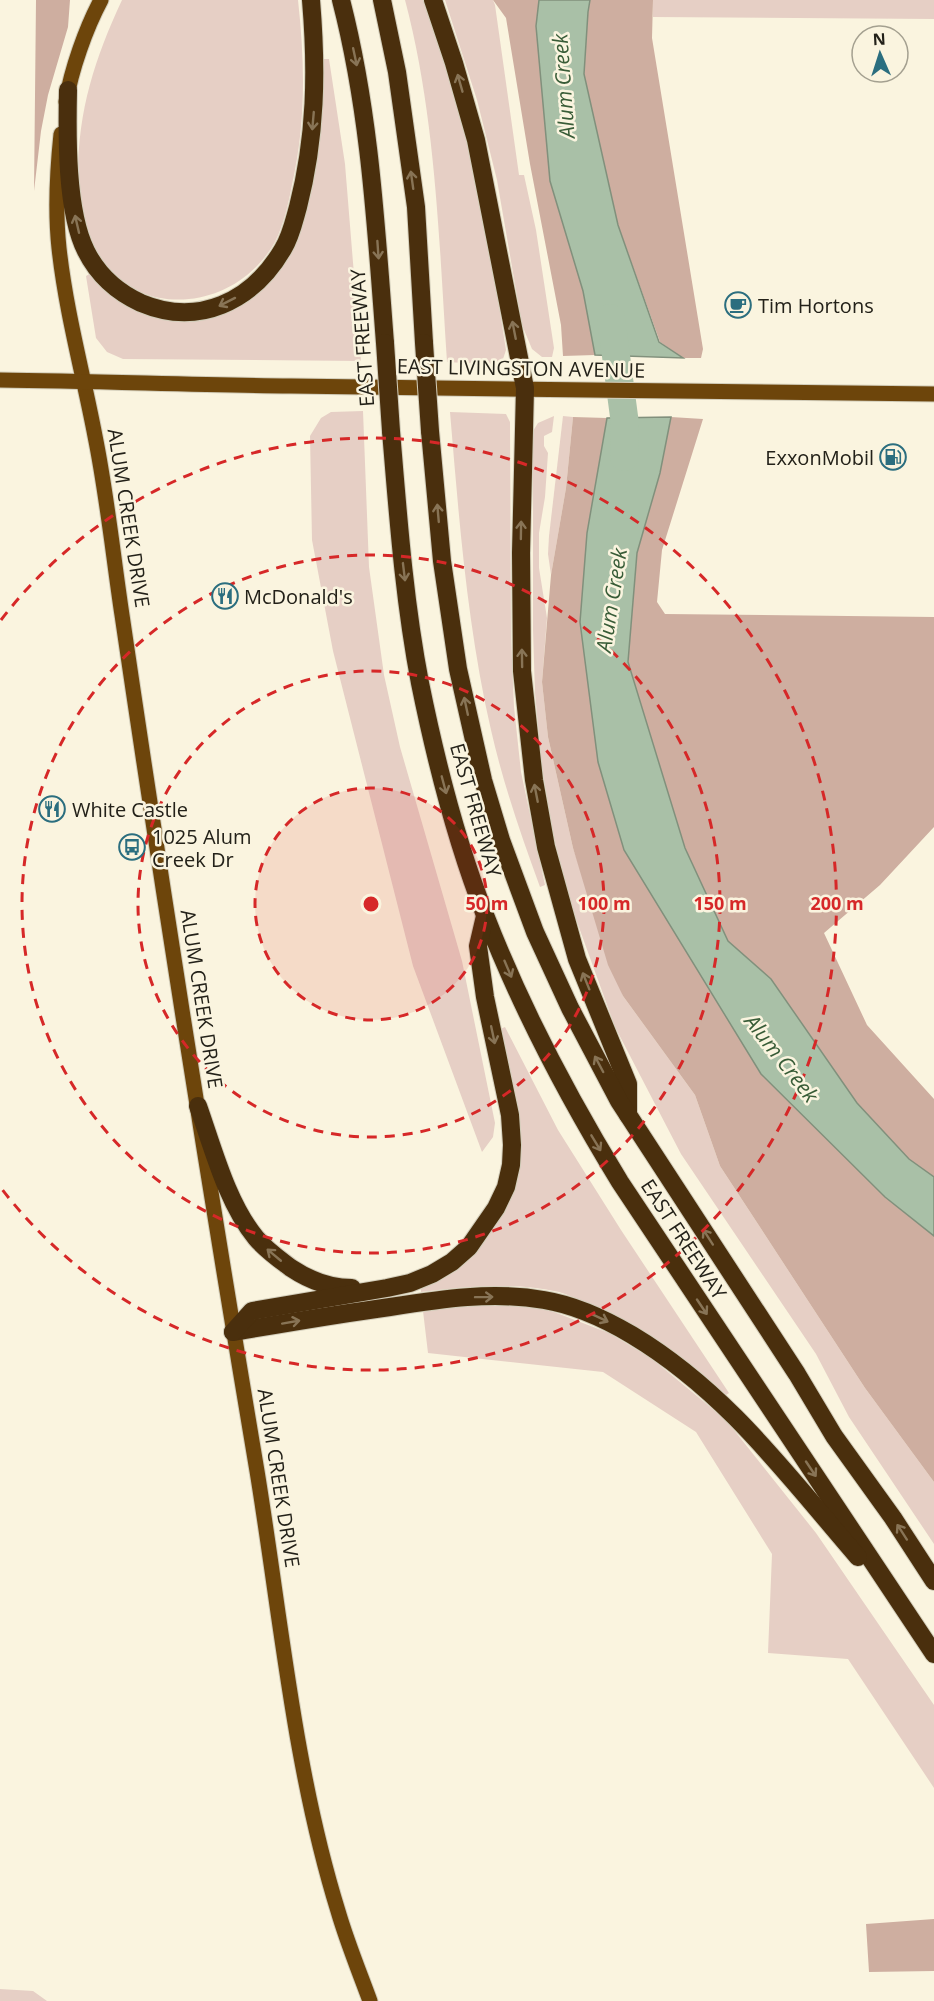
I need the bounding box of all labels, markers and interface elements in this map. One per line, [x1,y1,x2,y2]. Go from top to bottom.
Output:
north arrow [850,24,910,84]
text: N [872,28,886,50]
water label: Alum Creek [545,32,581,141]
one-way arrow [349,47,361,66]
one-way arrow [454,74,465,93]
one-way arrow [307,111,318,131]
one-way arrow [406,171,417,190]
one-way arrow [71,215,83,234]
one-way arrow [373,240,384,260]
street label: EAST FREEWAY [344,267,380,408]
cafe icon: Tim Hortons [723,290,753,320]
place label: Tim Hortons [758,292,874,319]
one-way arrow [219,297,237,309]
one-way arrow [508,321,519,341]
street label: EAST LIVINGSTON AVENUE [397,352,645,384]
street label: ALUM CREEK DRIVE [102,427,156,609]
fuel station icon: ExxonMobil [878,442,908,472]
place label: ExxonMobil [765,444,874,471]
one-way arrow [432,503,443,523]
one-way arrow [515,520,527,540]
water label: Alum Creek [589,545,633,656]
one-way arrow [399,562,410,582]
restaurant icon: McDonald's [210,581,240,611]
place label: McDonald's [244,583,353,610]
one-way arrow [516,648,528,668]
one-way arrow [459,696,471,715]
street label: EAST FREEWAY [444,740,508,881]
one-way arrow [439,775,450,794]
one-way arrow [530,783,541,803]
restaurant icon: White Castle [37,794,67,824]
place label: White Castle [72,796,188,823]
place label: 1025 Alum Creek Dr [152,823,251,873]
bus stop icon: 1025 Alum Creek Dr [117,832,147,862]
text: 50 m [466,891,508,915]
text: 100 m [577,891,631,915]
text: 150 m [693,891,747,915]
text: 200 m [810,891,864,915]
centre of rings [361,894,381,914]
street label: ALUM CREEK DRIVE [175,908,229,1090]
one-way arrow [503,960,514,978]
one-way arrow [580,972,591,991]
water label: Alum Creek [737,1007,826,1108]
one-way arrow [488,1025,499,1044]
one-way arrow [593,1056,605,1073]
one-way arrow [591,1134,603,1151]
street label: EAST FREEWAY [635,1174,733,1305]
one-way arrow [701,1229,713,1246]
one-way arrow [266,1248,282,1261]
one-way arrow [474,1291,494,1302]
one-way arrow [696,1298,708,1315]
one-way arrow [590,1313,608,1325]
one-way arrow [281,1317,300,1328]
street label: ALUM CREEK DRIVE [252,1387,306,1569]
one-way arrow [805,1460,817,1476]
one-way arrow [896,1524,908,1541]

